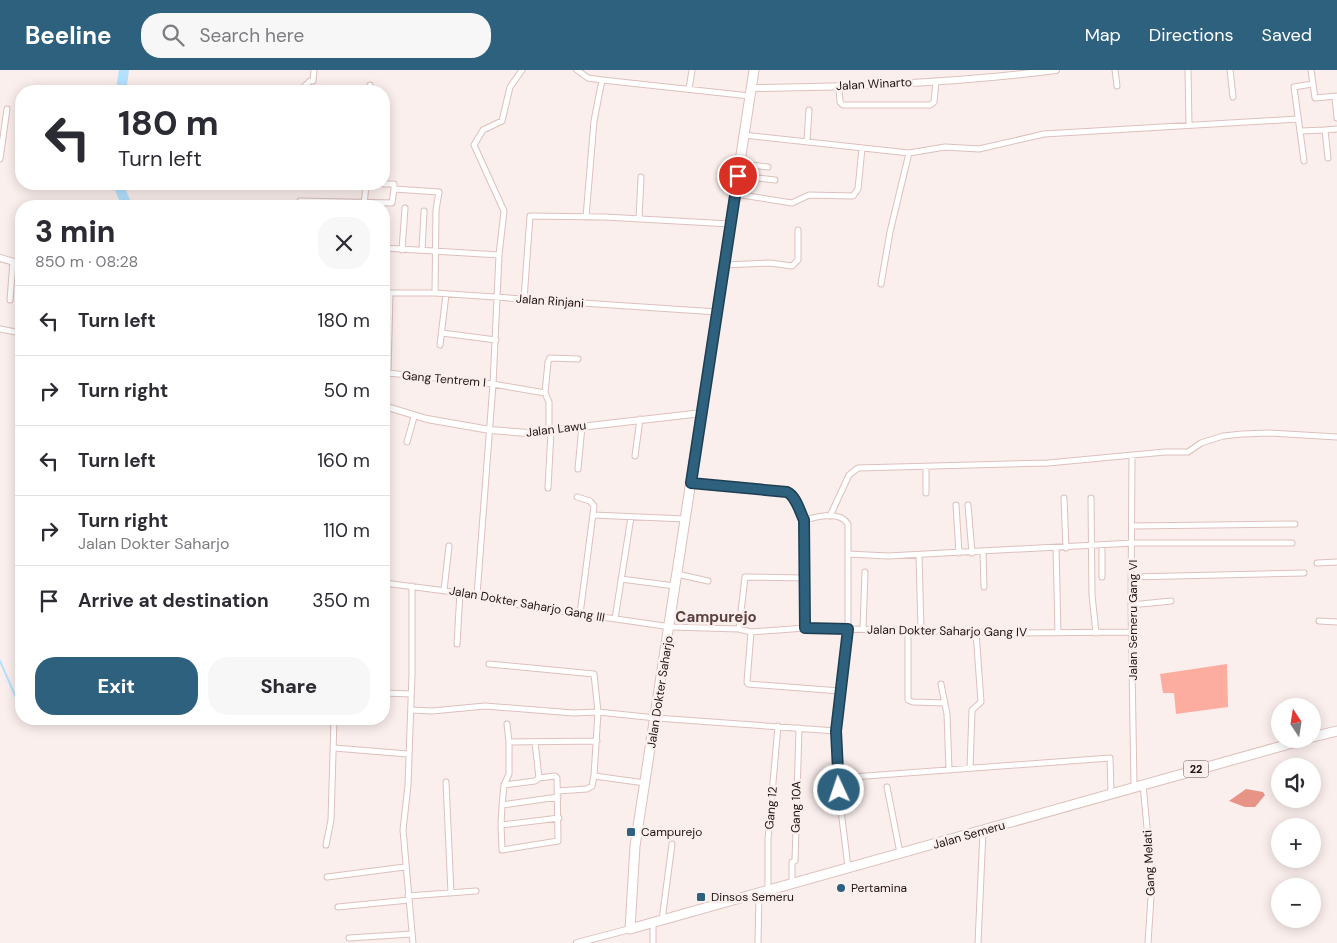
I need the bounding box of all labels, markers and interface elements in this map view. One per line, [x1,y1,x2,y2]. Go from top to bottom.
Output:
search box [141,13,491,58]
text: Beeline [25,20,111,51]
icon: search [159,21,187,49]
text: Search here [199,23,304,48]
text: Map [1085,23,1121,47]
text: Directions [1149,23,1234,47]
text: Saved [1262,23,1312,47]
street label: Jalan Winarto [836,74,912,94]
text: 180 m [118,100,219,146]
icon: left [35,105,100,170]
text: Turn left [118,144,202,173]
pin [717,155,759,197]
icon: arrive [724,162,752,190]
text: 3 min [35,212,115,251]
button: close [318,217,370,269]
text: 850 m · 08:28 [35,251,138,272]
street label: Jalan Rinjani [516,291,585,311]
icon: left [35,307,63,335]
text: Turn left [78,308,156,333]
text: 180 m [318,308,370,333]
street label: Gang Tentrem I [401,367,487,391]
icon: right [35,377,63,405]
text: Turn right [78,378,168,403]
text: 50 m [323,378,370,403]
street label: Jalan Lawu [525,417,587,441]
icon: left [35,447,63,475]
text: Turn left [78,448,156,473]
text: 160 m [317,448,370,473]
text: Turn right [78,508,168,533]
icon: right [35,517,63,545]
text: 110 m [323,518,370,543]
text: Jalan Dokter Saharjo [78,533,230,554]
street label: Jalan Semeru Gang VI [1125,560,1141,680]
street label: Jalan Dokter Saharjo Gang III [448,582,606,626]
icon: arrive [35,587,63,615]
text: Arrive at destination [78,588,269,613]
text: 350 m [312,588,370,613]
district label: Campurejo [675,607,757,627]
street label: Jalan Dokter Saharjo Gang IV [867,622,1027,640]
street label: Jalan Dokter Saharjo [643,635,677,749]
button: Exit [35,657,198,715]
button: Share [208,657,370,715]
north arrow [1271,698,1321,748]
map controls [1271,698,1321,928]
button: sound [1271,758,1321,808]
road number: 22 [1184,761,1208,778]
position arrow [812,763,864,815]
street label: Gang 10A [788,781,804,833]
street label: Gang 12 [761,786,781,830]
street label: Jalan Semeru [931,817,1007,853]
button: + [1271,818,1321,868]
place label: Campurejo [641,824,702,840]
marker: Campurejo [625,826,637,838]
street label: Gang Melati [1139,830,1159,896]
button: − [1271,878,1321,928]
place label: Pertamina [851,880,907,896]
marker: Pertamina [835,882,847,894]
place label: Dinsos Semeru [711,889,794,905]
marker: Dinsos Semeru [695,891,707,903]

